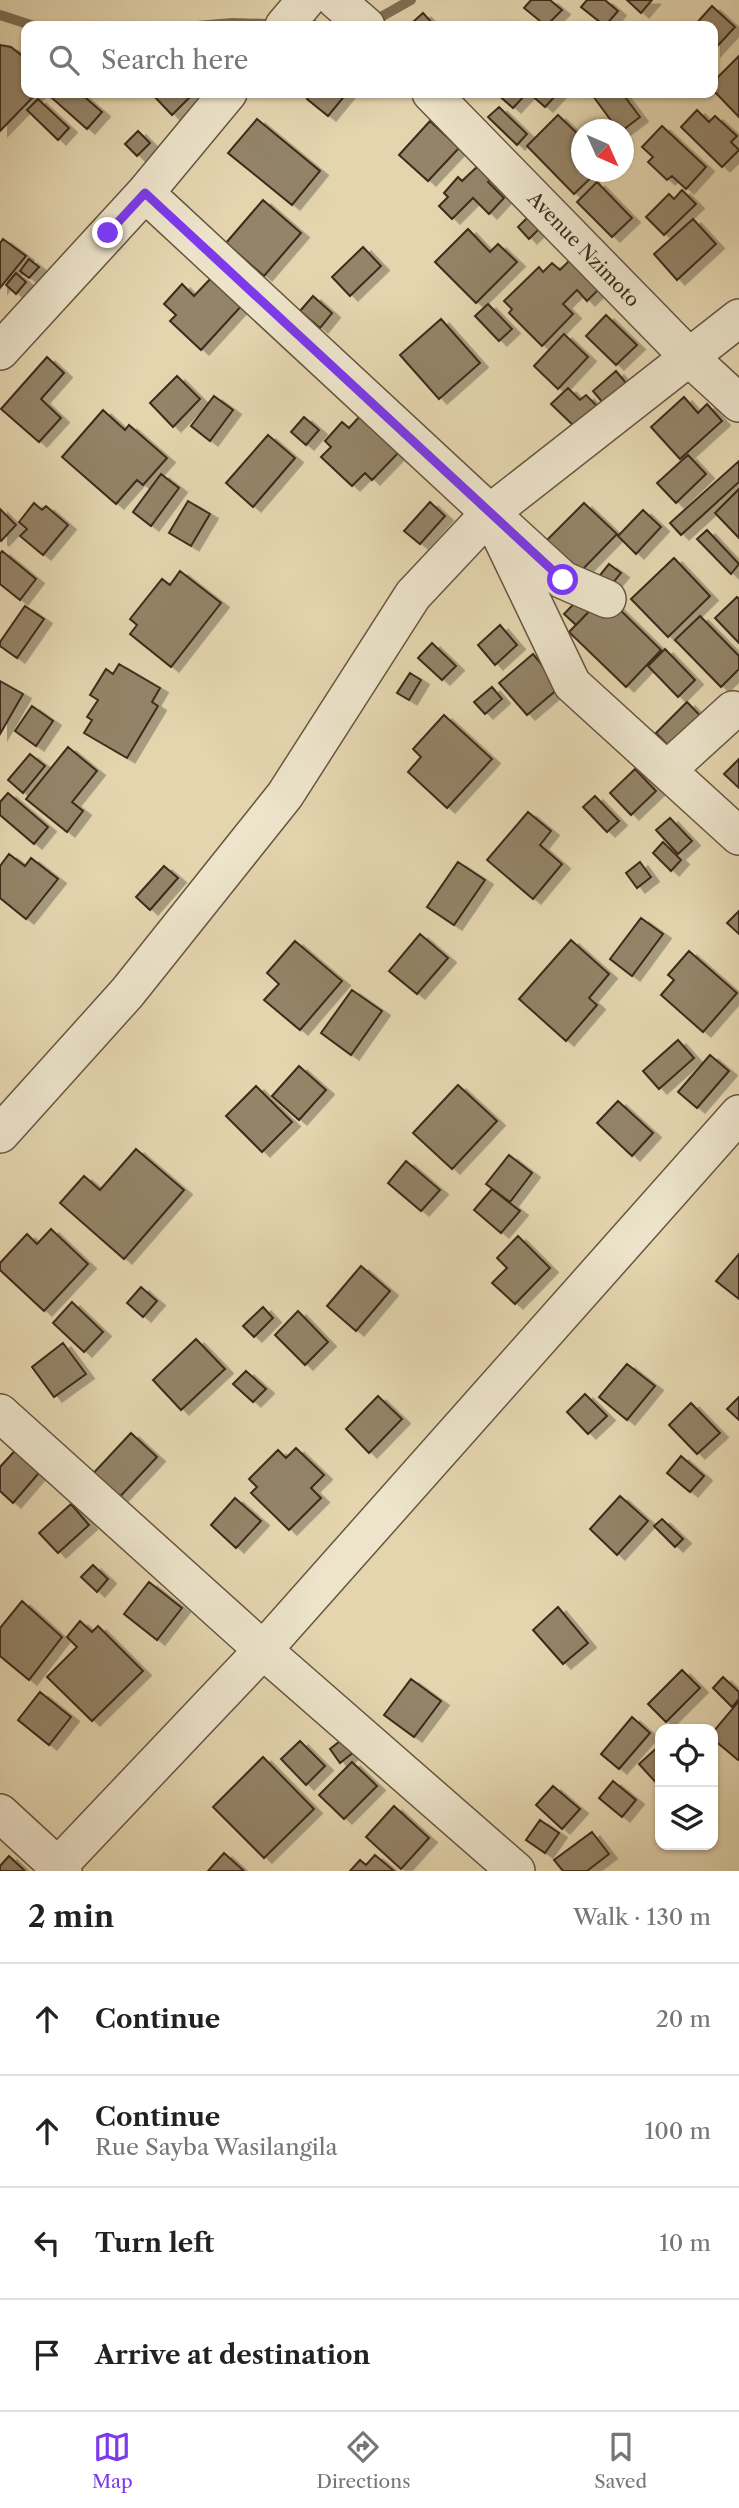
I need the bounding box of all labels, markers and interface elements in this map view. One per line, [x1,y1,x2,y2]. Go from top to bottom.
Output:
search box [21,21,718,98]
icon: search [45,41,83,79]
text: Search here [101,44,248,76]
north arrow [571,119,634,182]
street label: Avenue Nzimoto [522,186,644,312]
route end [92,217,123,248]
route start [547,564,578,595]
map controls [655,1724,718,1850]
button: locate [655,1724,718,1787]
button: layers [655,1787,718,1850]
text: 2 min [28,1898,114,1935]
text: Walk · 130 m [573,1903,711,1931]
icon: ahead [28,2000,66,2038]
text: Continue [95,2003,220,2035]
text: 20 m [656,2005,711,2033]
text: Continue [95,2101,220,2133]
icon: ahead [28,2112,66,2150]
text: 100 m [645,2117,711,2145]
text: Rue Sayba Wasilangila [95,2133,338,2161]
icon: left [28,2224,66,2262]
text: Turn left [95,2227,214,2259]
text: 10 m [659,2229,711,2257]
icon: arrive [28,2336,66,2374]
text: Arrive at destination [95,2339,370,2371]
tab: Map [92,2428,133,2493]
tab: Directions [317,2428,410,2493]
tab: Saved [594,2428,647,2493]

